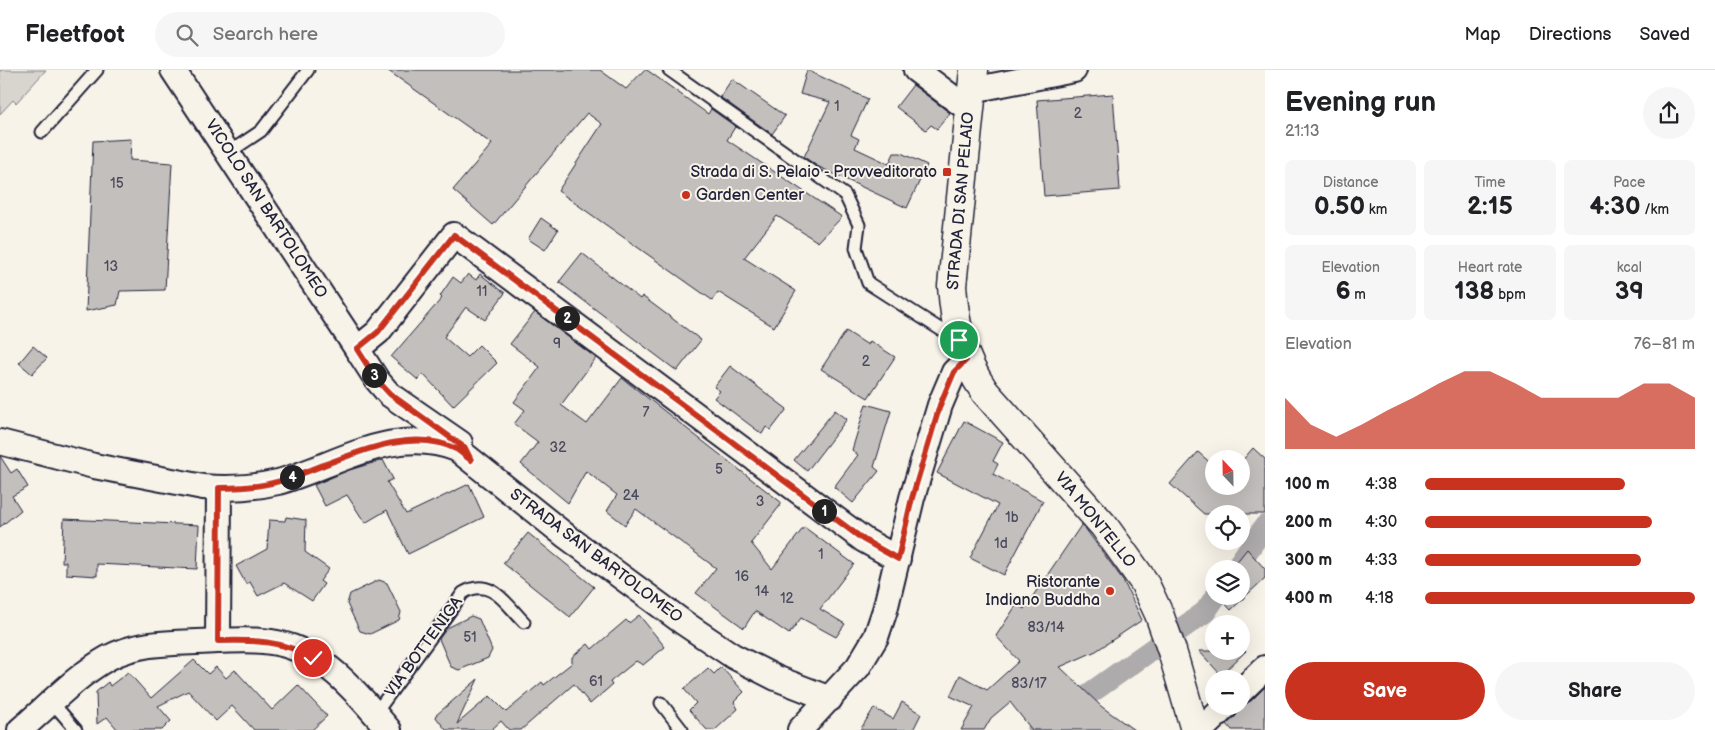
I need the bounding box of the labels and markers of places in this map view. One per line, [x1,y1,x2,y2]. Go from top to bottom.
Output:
place label: Strada di S. Pelaio - Provveditorato [690,163,937,182]
marker: Strada di S. Pelaio - Provveditorato [941,166,953,178]
place label: Garden Center [696,186,804,205]
marker: Garden Center [680,189,692,201]
pin: 2 [554,306,580,330]
pin [938,319,980,361]
pin: 3 [362,362,386,388]
pin: 4 [280,464,304,490]
pin: 1 [812,498,836,524]
place label: Ristorante Indiano Buddha [986,573,1100,610]
marker: Ristorante Indiano Buddha [1104,585,1116,597]
pin [292,637,334,679]

